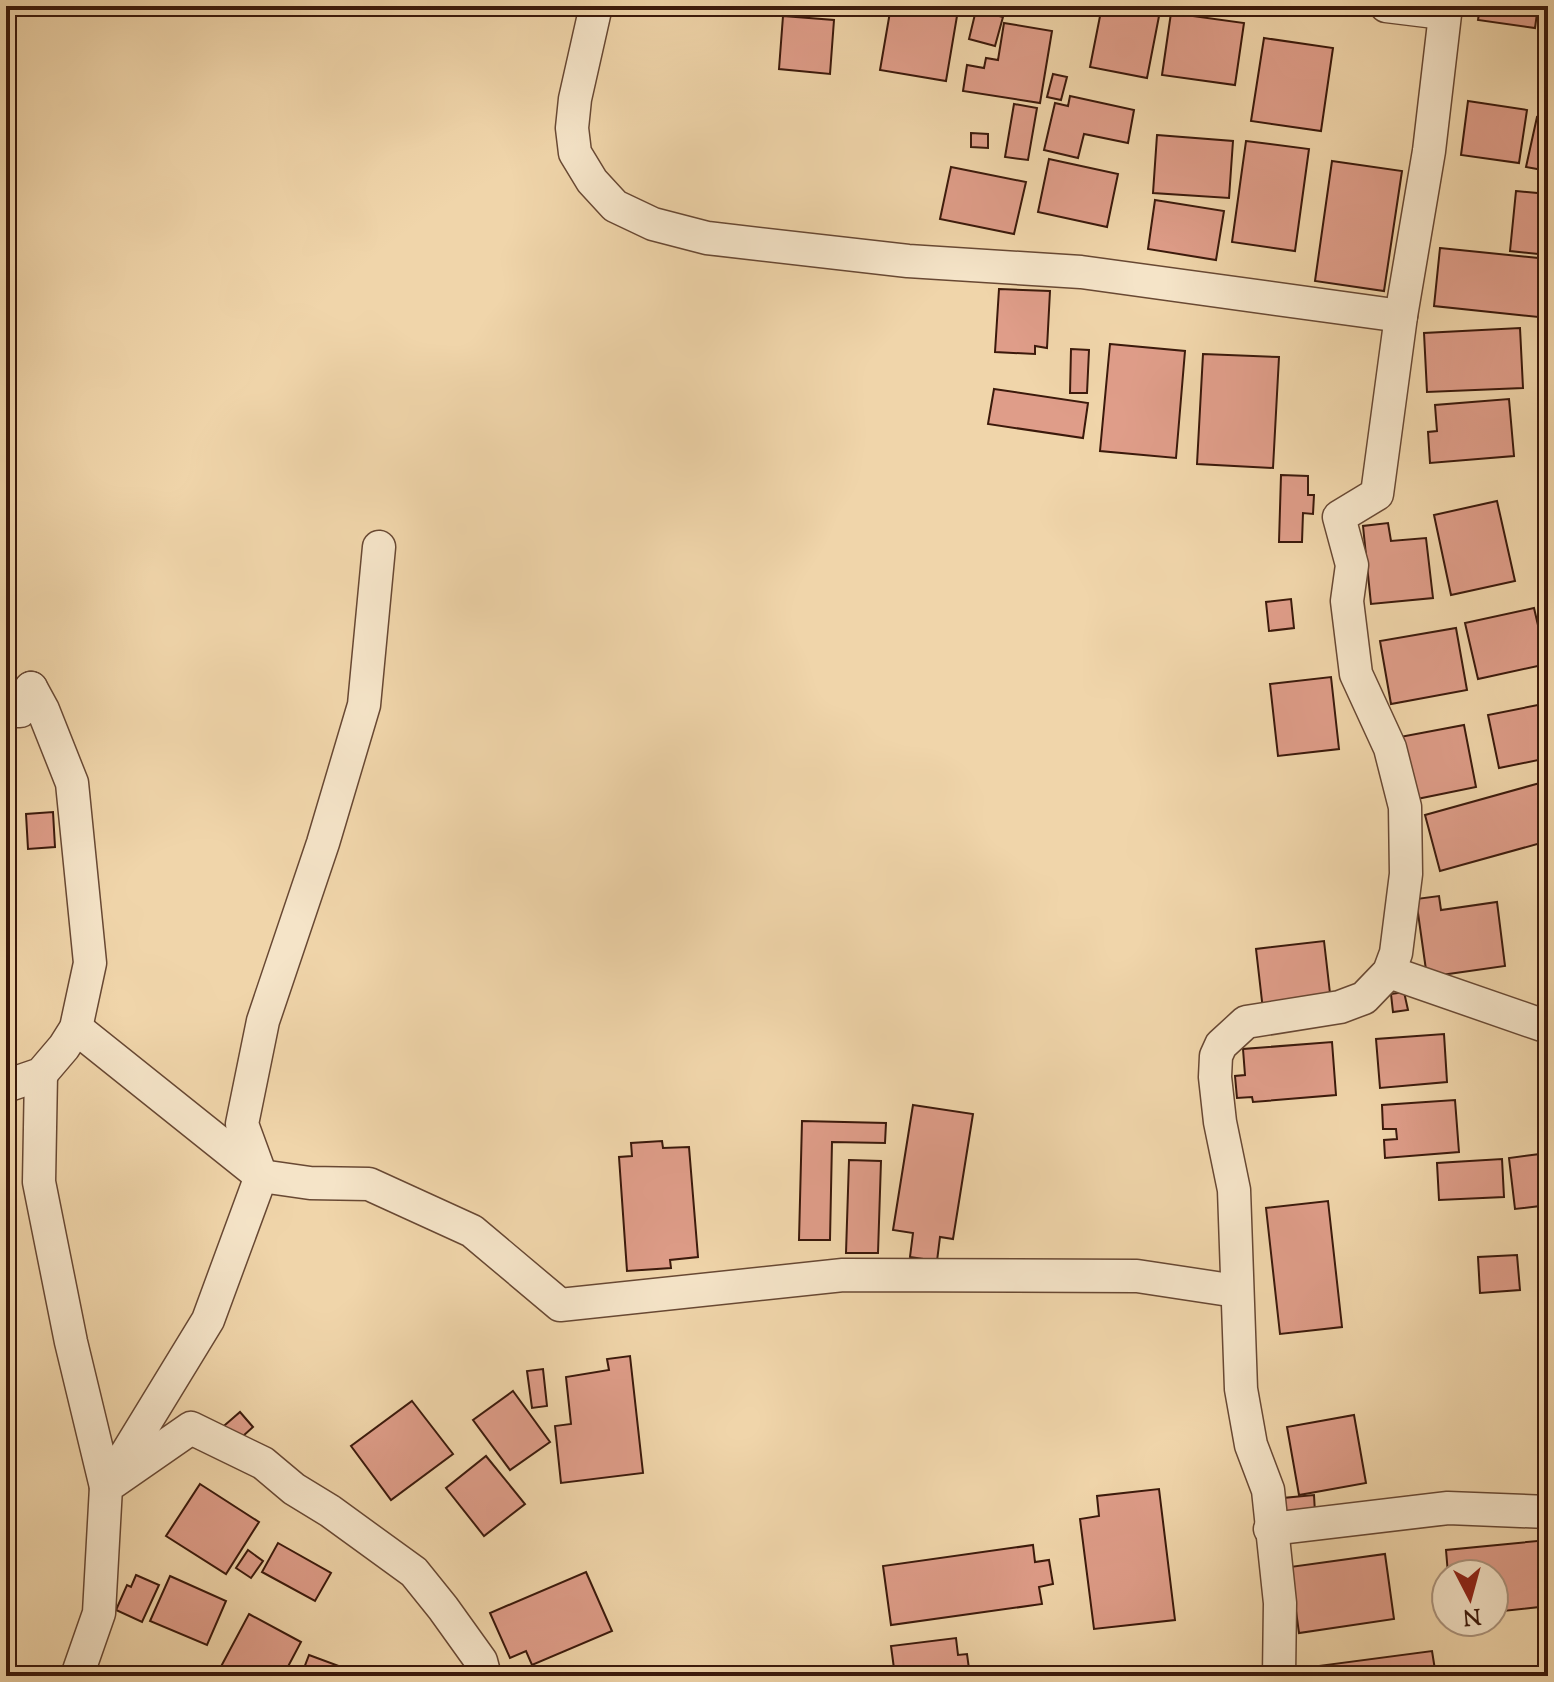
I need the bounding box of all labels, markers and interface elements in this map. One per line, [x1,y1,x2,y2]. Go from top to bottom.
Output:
north arrow [1430,1558,1510,1638]
text: N [1461,1598,1482,1632]

